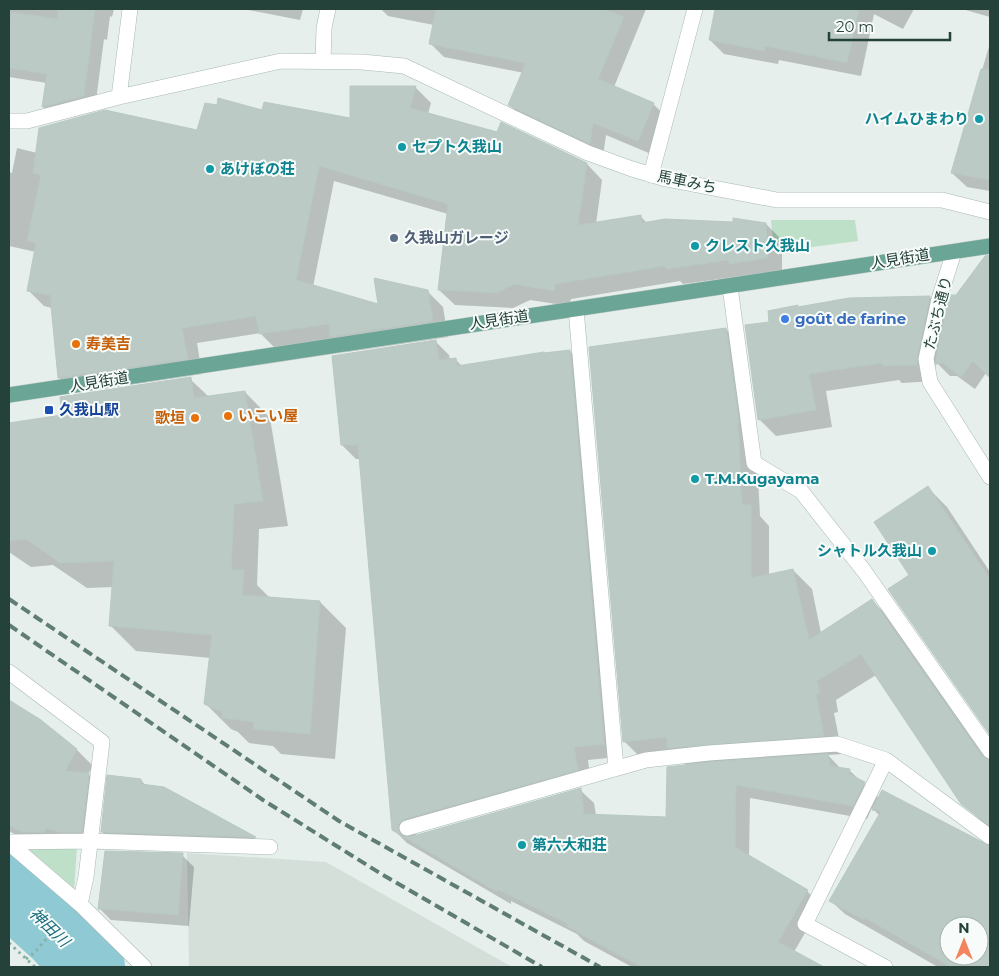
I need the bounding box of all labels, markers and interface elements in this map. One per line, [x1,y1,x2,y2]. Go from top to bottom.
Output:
scale bar [829,10,950,42]
text: 20 m [836,17,874,36]
place label: ハイムひまわり [865,109,969,128]
marker: ハイムひまわり [973,113,985,125]
place label: セプト久我山 [412,137,502,156]
marker: セプト久我山 [396,141,408,153]
place label: あけぼの荘 [220,159,295,178]
marker: あけぼの荘 [204,163,216,175]
street label: 馬車みち [656,166,718,197]
place label: 久我山ガレージ [404,228,509,247]
marker: 久我山ガレージ [388,232,400,244]
place label: クレスト久我山 [705,236,810,255]
marker: クレスト久我山 [689,240,701,252]
street label: 人見街道 [869,244,931,273]
street label: たぶち通り [919,274,956,352]
street label: 人見街道 [468,306,530,333]
place label: goût de farine [795,309,906,328]
marker: goût de farine [779,313,791,325]
place label: 寿美吉 [86,334,131,353]
marker: 寿美吉 [70,338,82,350]
street label: 人見街道 [68,367,130,396]
place label: 久我山駅 [59,400,119,419]
marker: 久我山駅 [43,404,55,416]
place label: いこい屋 [238,406,298,425]
place label: 歌垣 [155,408,185,427]
marker: いこい屋 [222,410,234,422]
marker: 歌垣 [189,412,201,424]
place label: T.M.Kugayama [705,469,820,488]
marker: T.M.Kugayama [689,473,701,485]
place label: シャトル久我山 [817,541,922,560]
marker: シャトル久我山 [926,545,938,557]
place label: 第六大和荘 [532,835,607,854]
marker: 第六大和荘 [516,839,528,851]
water label: 神田川 [26,904,75,952]
north arrow [939,916,989,966]
text: N [958,919,970,937]

